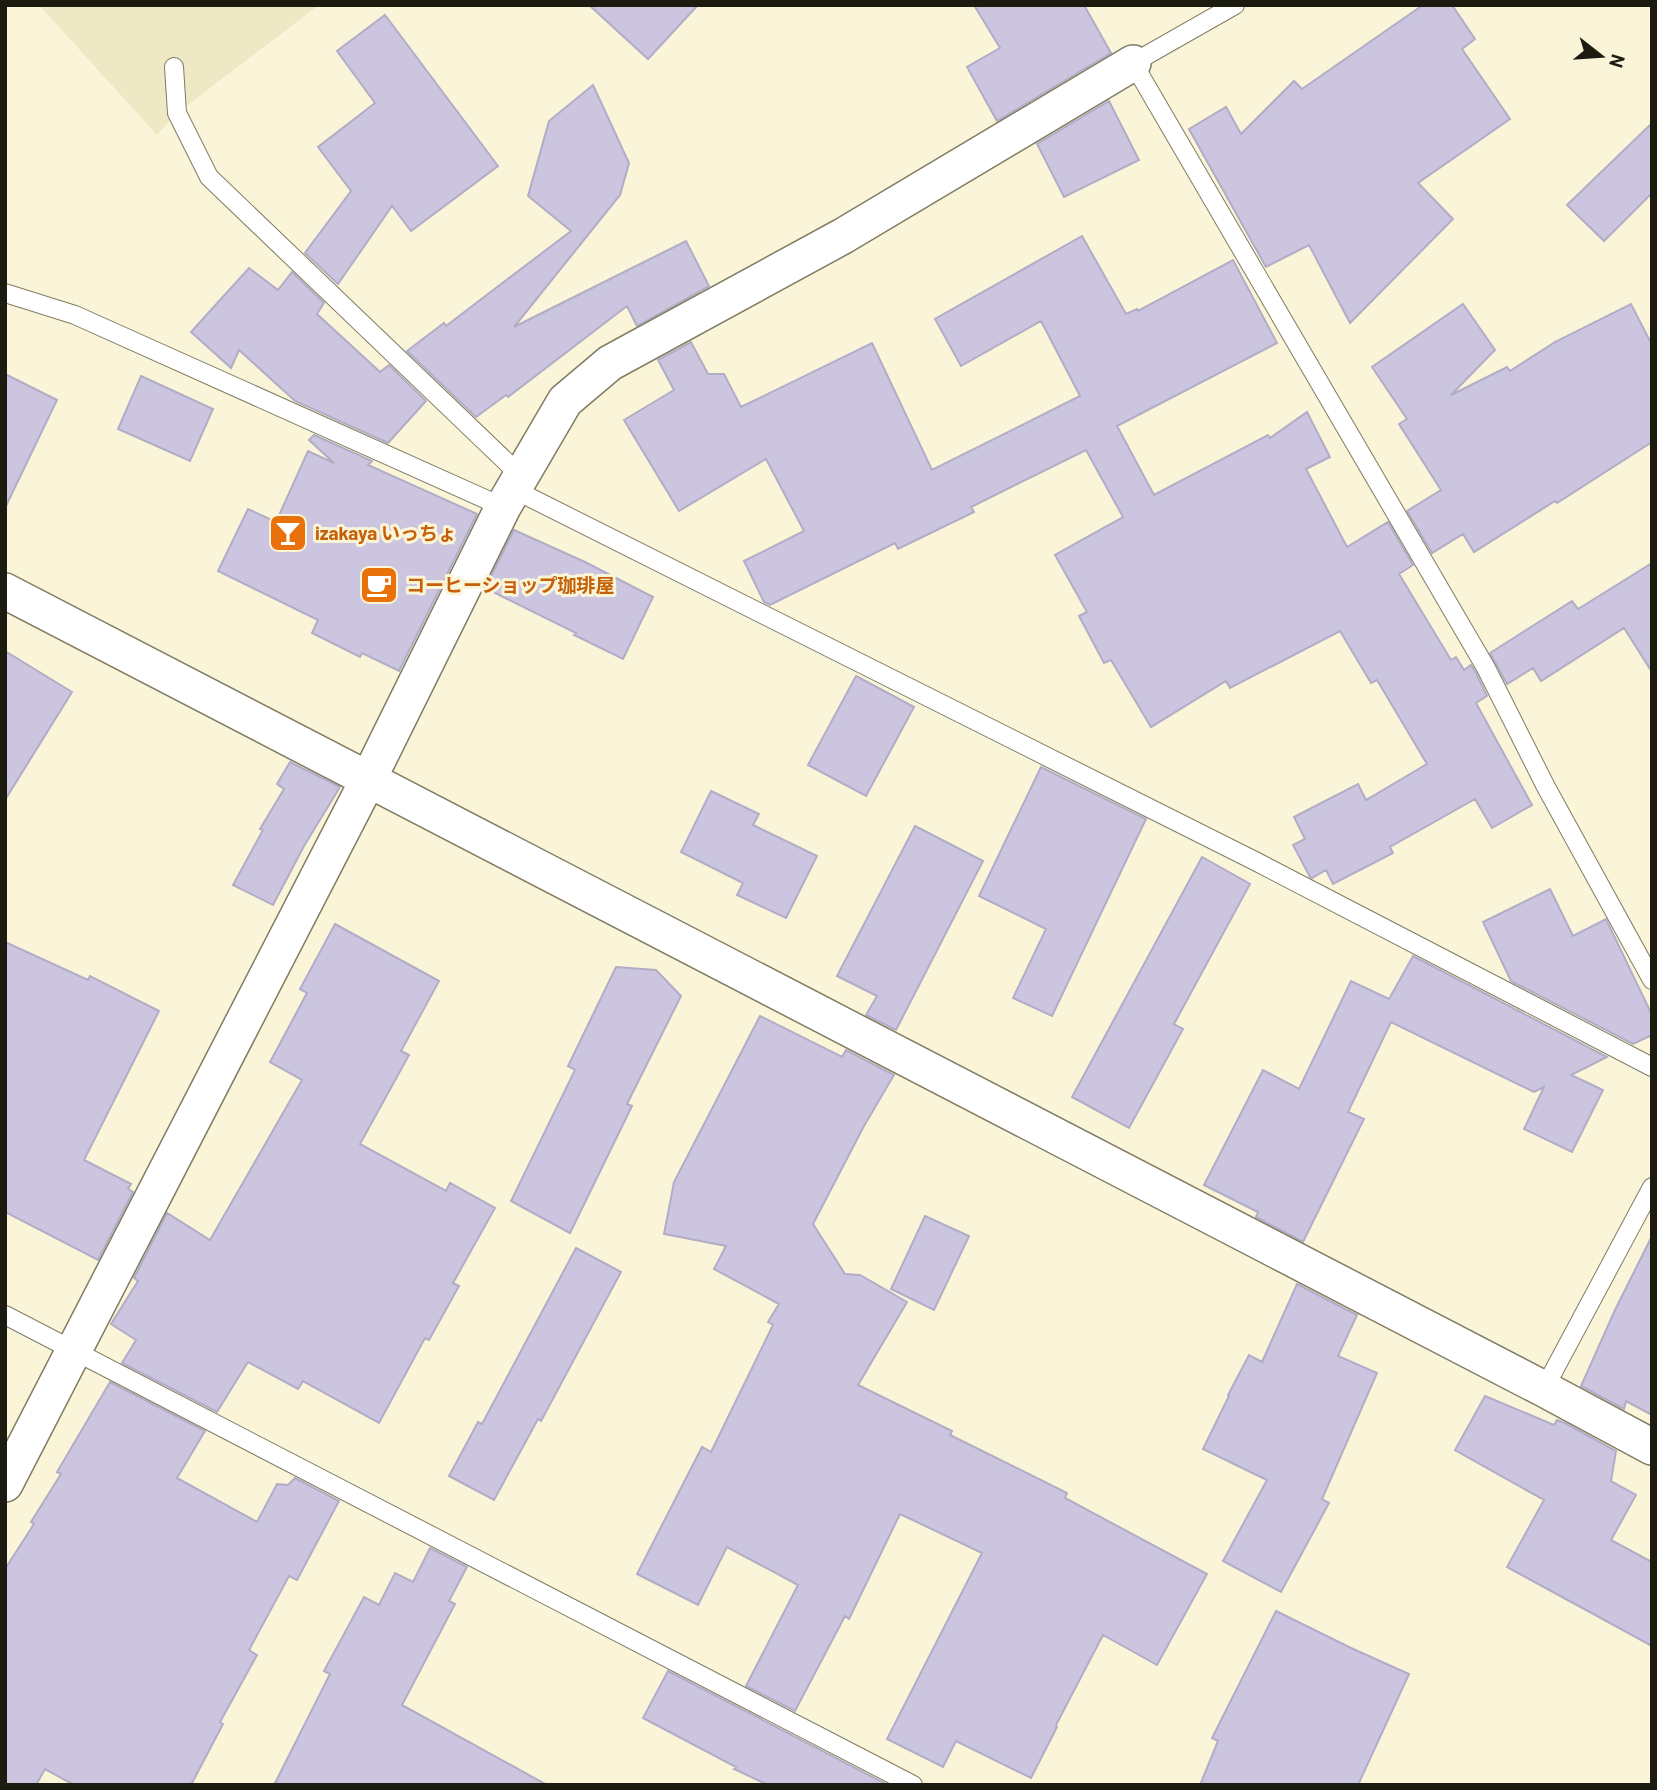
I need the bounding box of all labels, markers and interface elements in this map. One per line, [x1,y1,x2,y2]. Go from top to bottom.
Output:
north arrow [1566,21,1636,91]
text: N [1605,52,1631,71]
bar icon: izakaya いっちょ [267,512,309,554]
place label: izakaya いっちょ [315,521,457,544]
cafe icon: コーヒーショップ珈琲屋 [358,564,400,606]
place label: コーヒーショップ珈琲屋 [406,573,615,596]

